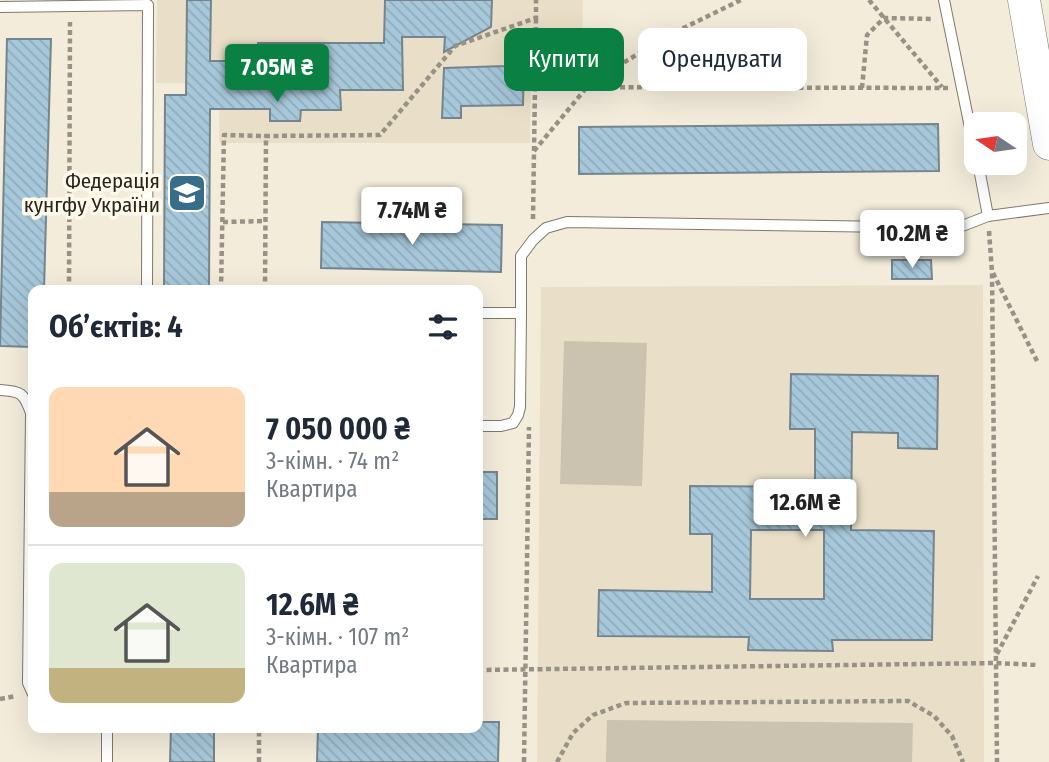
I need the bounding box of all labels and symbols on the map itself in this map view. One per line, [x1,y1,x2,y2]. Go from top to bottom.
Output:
pin: 7.05M ₴ [212,44,342,104]
north arrow [964,112,1027,175]
place label: Федерація кунгфу України [24,168,160,218]
school or university icon: Федерація кунгфу України [166,172,208,214]
pin: 7.74M ₴ [347,188,477,247]
pin: 10.2M ₴ [847,210,977,270]
pin: 12.6M ₴ [740,480,870,539]

